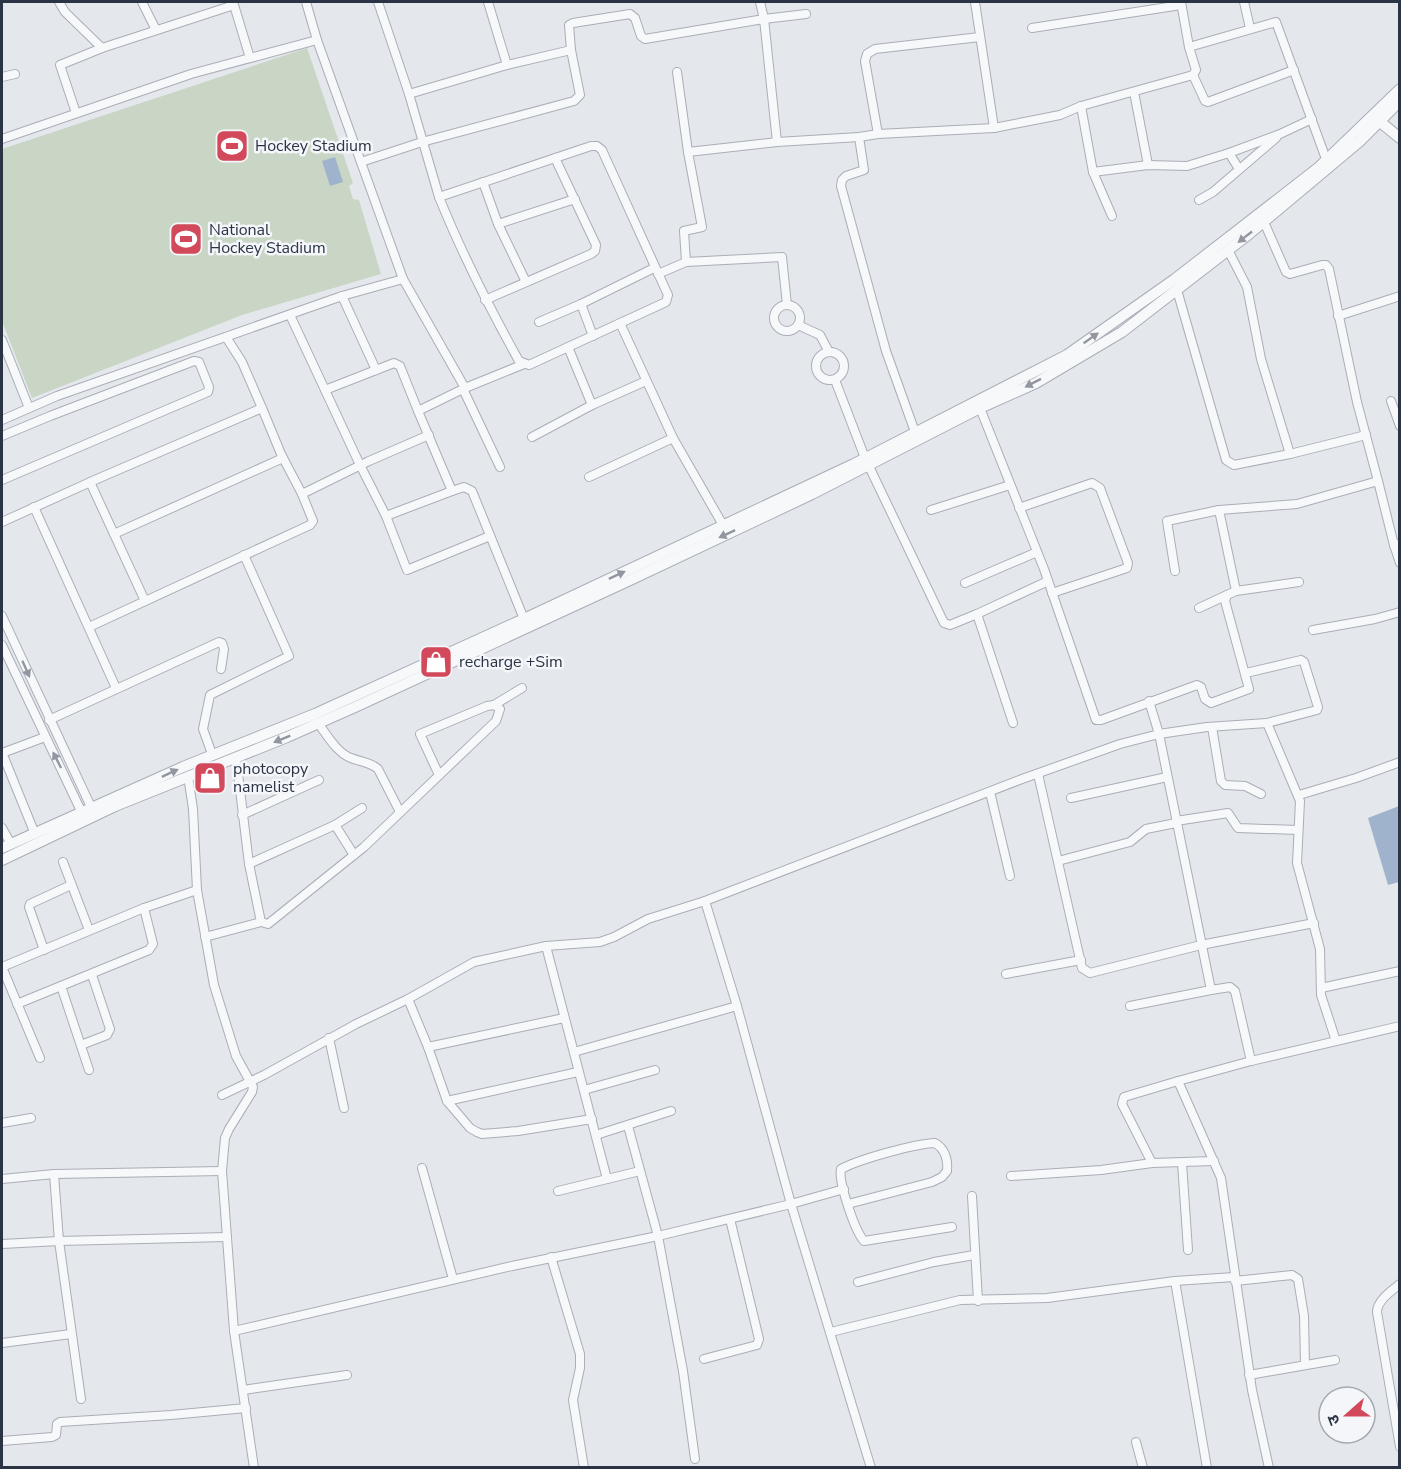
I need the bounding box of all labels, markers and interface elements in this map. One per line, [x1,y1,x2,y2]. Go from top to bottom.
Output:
sports icon: Hockey Stadium [214,128,250,164]
place label: Hockey Stadium [255,135,372,157]
place label: National Hockey Stadium [209,219,326,259]
sports icon: National Hockey Stadium [168,221,204,257]
one-way arrow [1238,231,1253,243]
one-way arrow [1083,332,1099,344]
one-way arrow [1025,378,1042,388]
one-way arrow [718,530,735,539]
one-way arrow [608,570,626,580]
shop icon: recharge +Sim [418,644,454,680]
place label: recharge +Sim [459,651,563,673]
one-way arrow [21,661,30,678]
one-way arrow [273,734,291,744]
one-way arrow [52,751,62,768]
place label: photocopy namelist [233,758,309,798]
shop icon: photocopy namelist [192,760,228,796]
one-way arrow [161,768,178,777]
north arrow [1317,1385,1377,1445]
text: उ [1322,1411,1346,1428]

